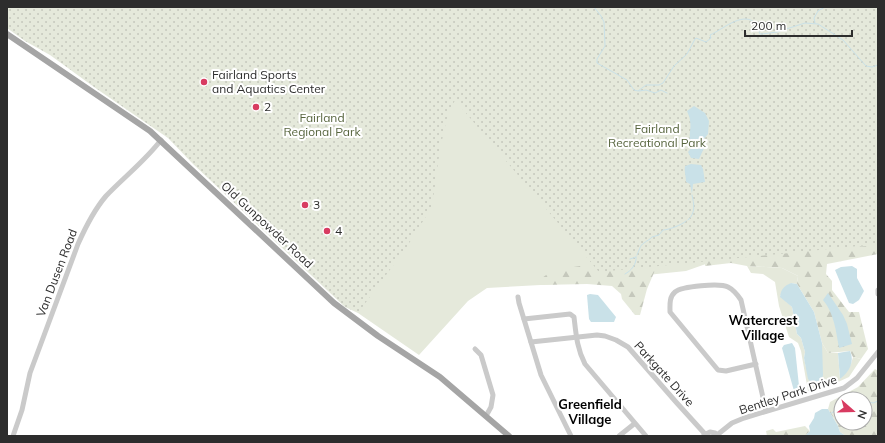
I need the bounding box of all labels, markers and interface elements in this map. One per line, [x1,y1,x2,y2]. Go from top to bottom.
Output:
scale bar [745,12,852,38]
text: 200 m [751,18,786,33]
place label: Fairland Sports and Aquatics Center [212,67,326,96]
marker: Fairland Sports and Aquatics Center [199,77,209,87]
place label: 2 [264,99,271,114]
marker: 2 [251,102,261,112]
park label: Fairland Regional Park [283,110,361,139]
park label: Fairland Recreational Park [608,121,707,150]
street label: Old Gunpowder Road [218,178,316,271]
place label: 3 [313,197,320,212]
marker: 3 [300,200,310,210]
place label: 4 [335,223,342,238]
marker: 4 [322,226,332,236]
street label: Van Dusen Road [33,227,80,319]
district label: Watercrest Village [729,312,798,343]
street label: Parkgate Drive [631,338,697,409]
street label: Bentley Park Drive [737,372,839,417]
north arrow [833,391,873,431]
district label: Greenfield Village [558,396,622,427]
text: N [854,408,870,421]

